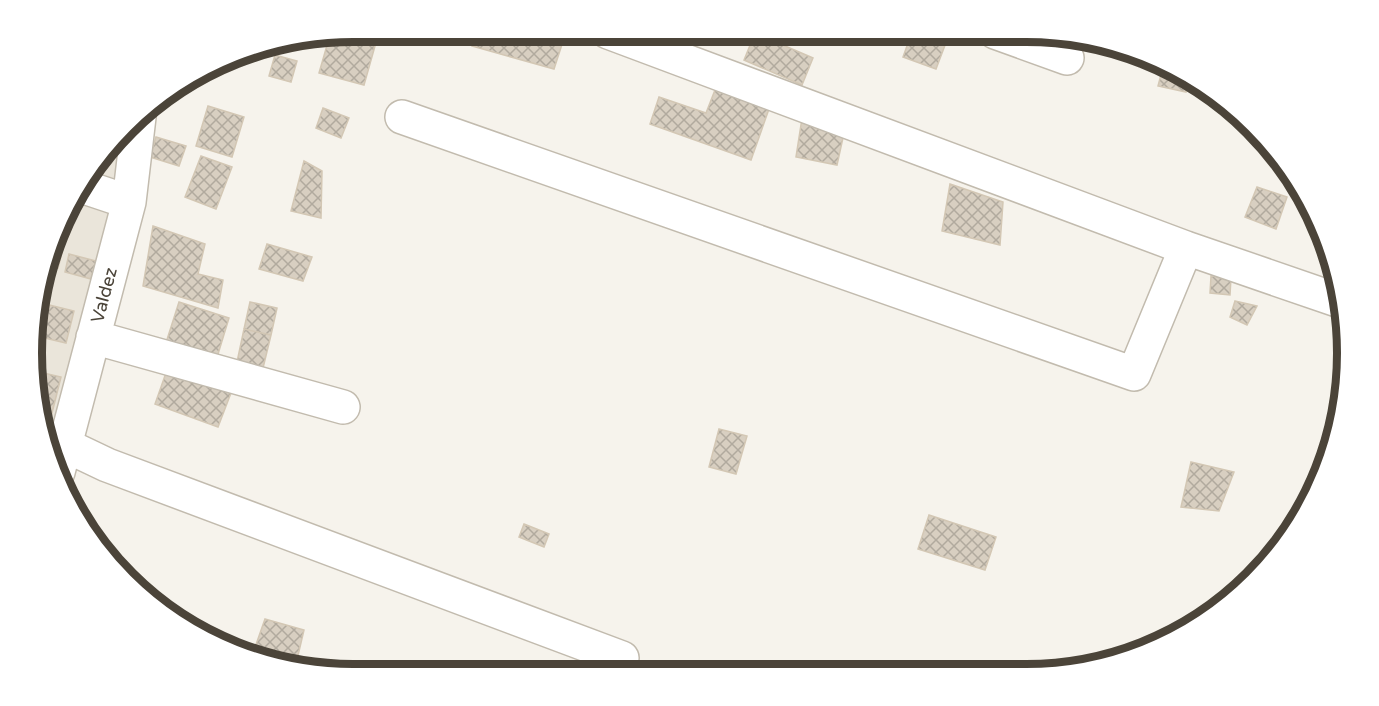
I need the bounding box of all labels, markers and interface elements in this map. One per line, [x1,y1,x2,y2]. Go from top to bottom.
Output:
street label: Valdez [86,265,122,325]

